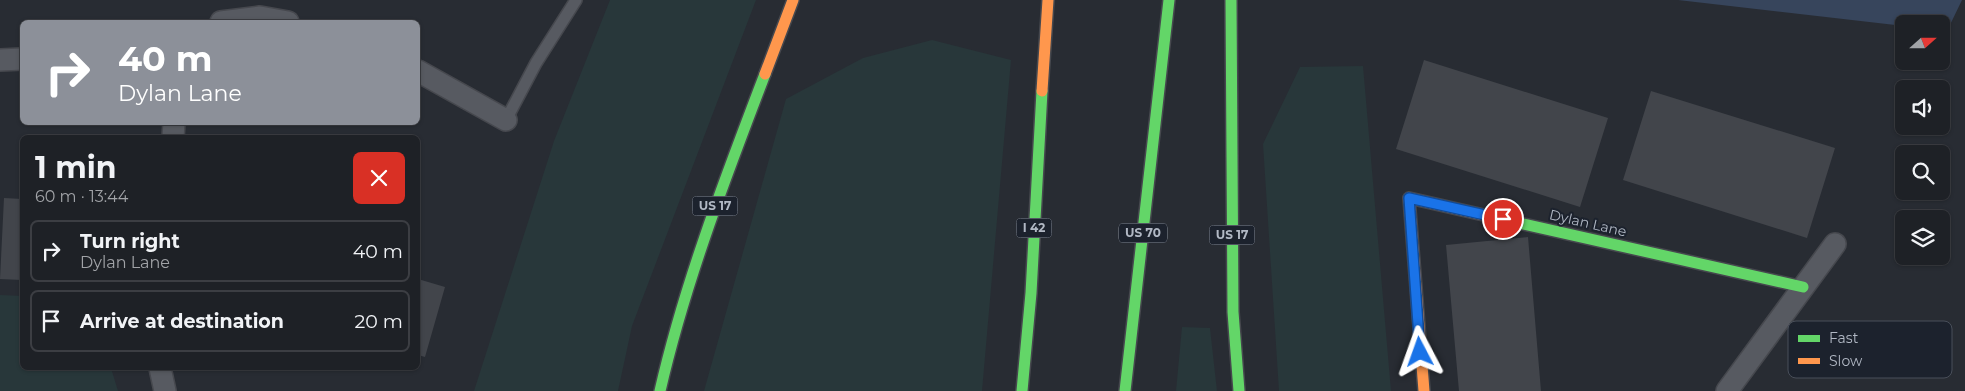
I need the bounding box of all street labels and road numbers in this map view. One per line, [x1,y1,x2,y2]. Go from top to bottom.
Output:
road number: US 17 [692,197,738,216]
street label: Dylan Lane [1548,205,1628,241]
road number: I 42 [1016,218,1052,238]
road number: US 70 [1119,224,1167,242]
road number: US 17 [1210,226,1254,244]

